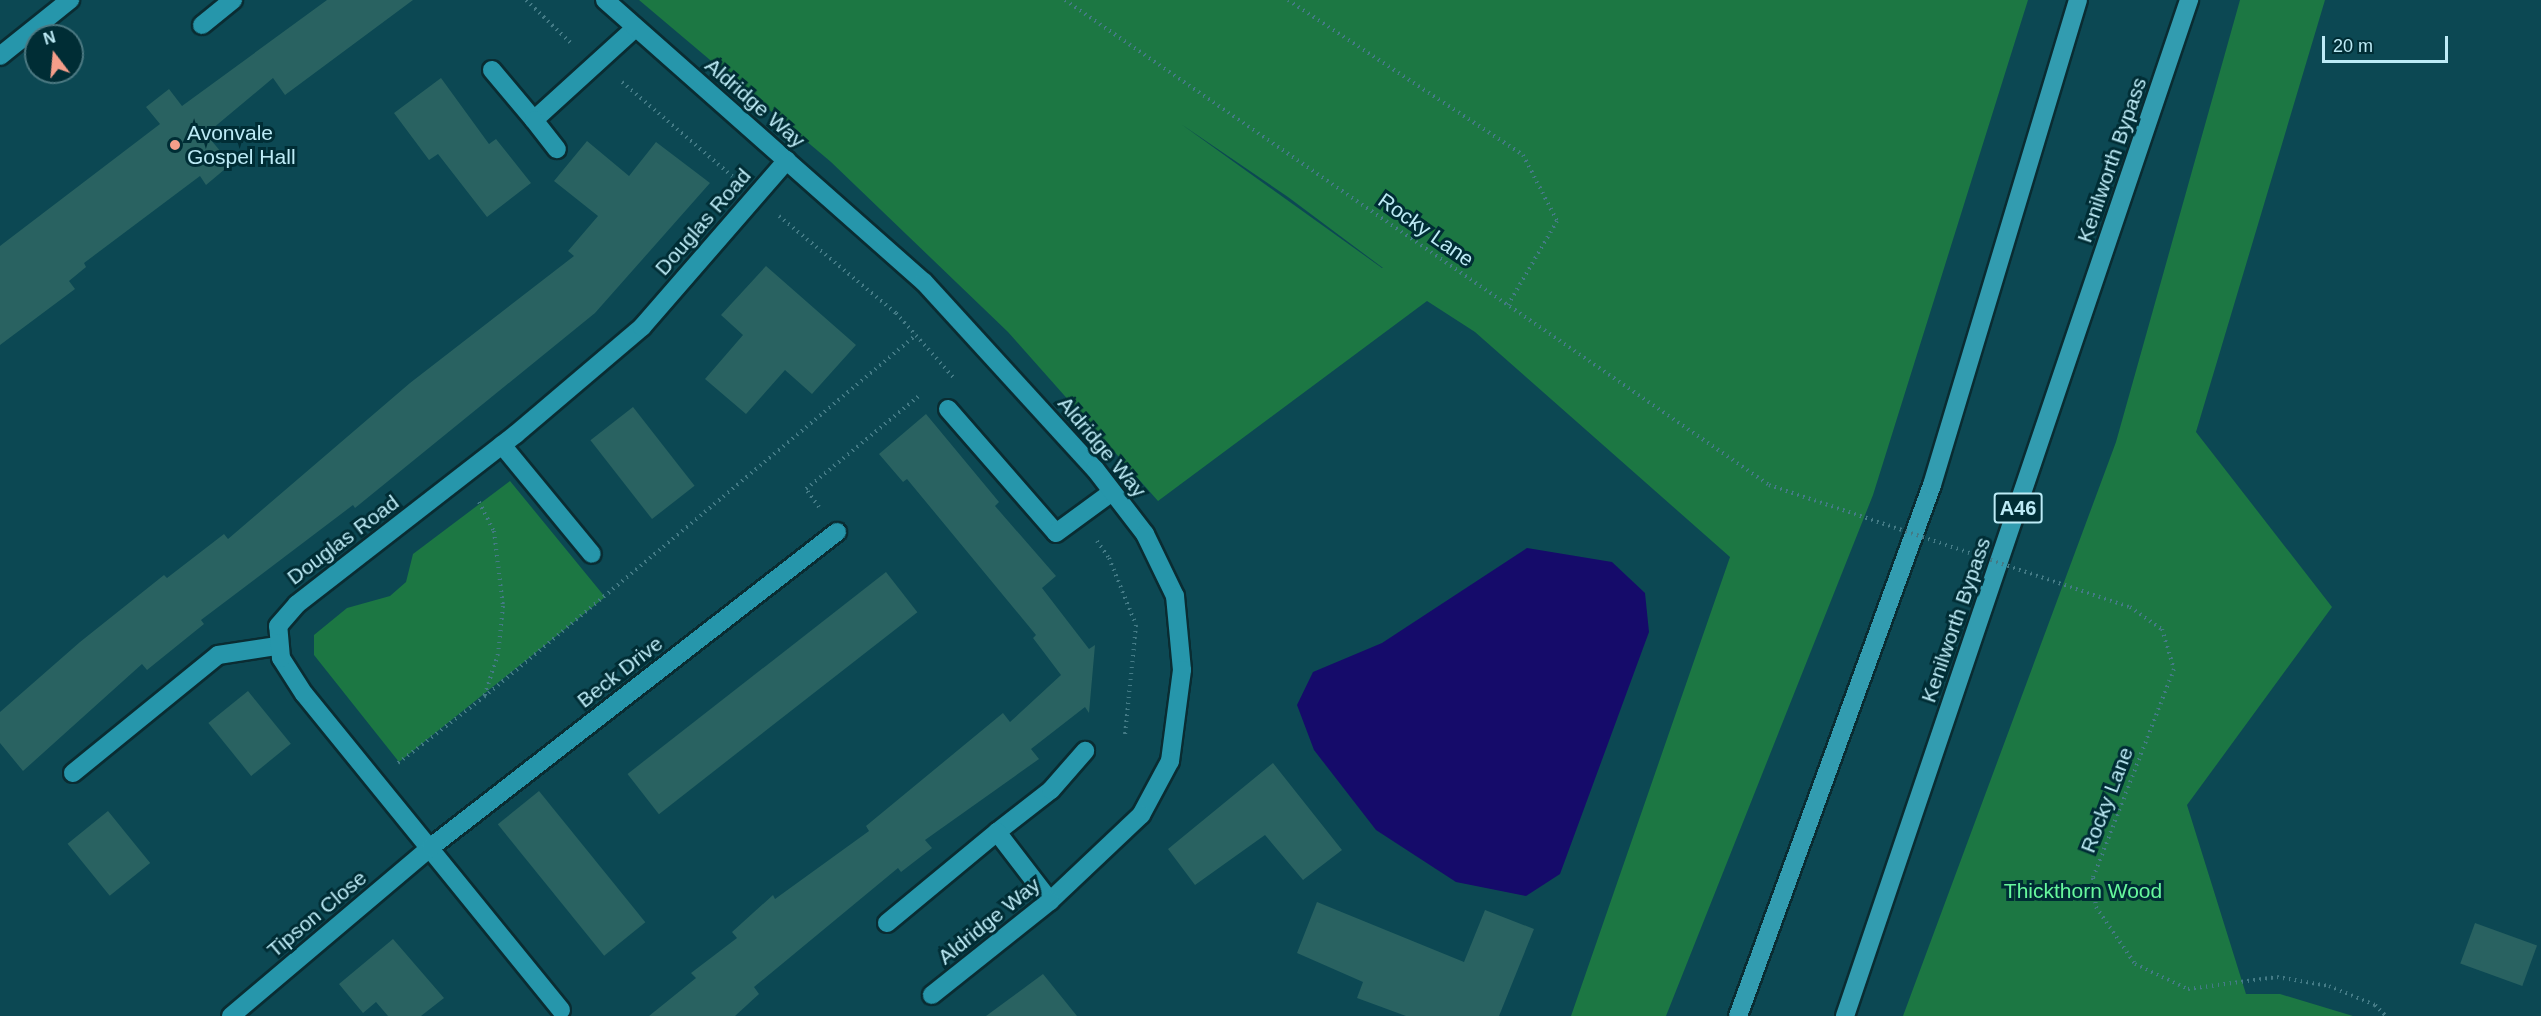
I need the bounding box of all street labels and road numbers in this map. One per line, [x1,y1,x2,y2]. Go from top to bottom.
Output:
street label: Aldridge Way [700,53,810,153]
street label: Kenilworth Bypass [2072,74,2152,246]
street label: Douglas Road [650,164,756,280]
street label: Rocky Lane [1373,188,1479,272]
street label: Aldridge Way [1052,391,1152,503]
street label: Douglas Road [282,490,404,590]
road number: A46 [1992,491,2044,525]
street label: Kenilworth Bypass [1916,534,1996,706]
street label: Beck Drive [572,631,668,713]
street label: Rocky Lane [2075,744,2139,856]
street label: Tipson Close [262,865,372,963]
street label: Aldridge Way [933,872,1045,970]

